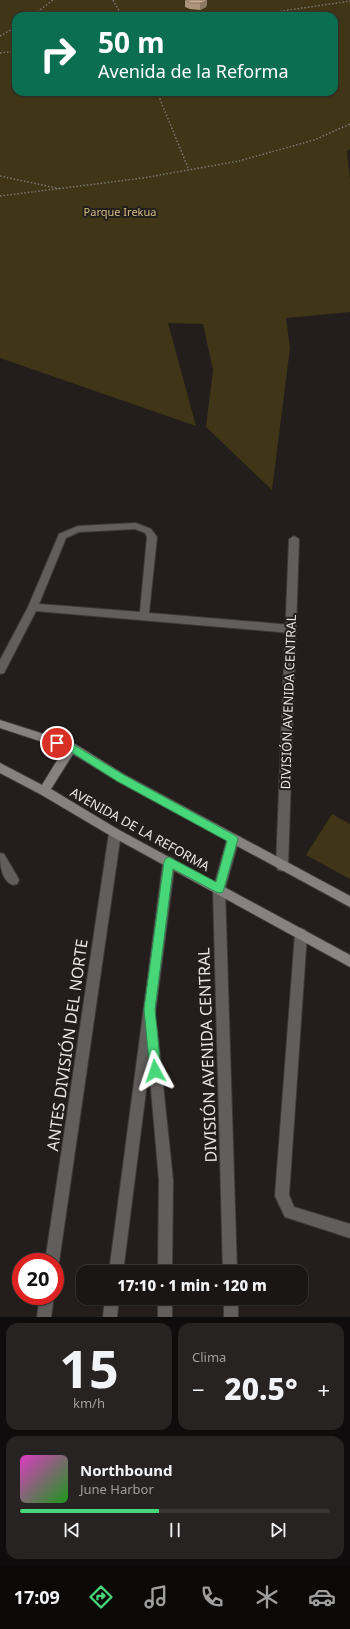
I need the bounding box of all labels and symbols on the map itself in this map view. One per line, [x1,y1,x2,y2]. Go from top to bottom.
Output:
park label: Parque Irekua [84,204,156,219]
street label: DIVISIÓN AVENIDA CENTRAL [276,614,300,790]
pin [40,726,74,760]
street label: AVENIDA DE LA REFORMA [67,783,214,875]
street label: ANTES DIVISIÓN DEL NORTE [41,938,93,1152]
street label: DIVISIÓN AVENIDA CENTRAL [192,947,222,1163]
position arrow [134,1050,176,1092]
speed limit sign: 20 [12,1253,64,1305]

